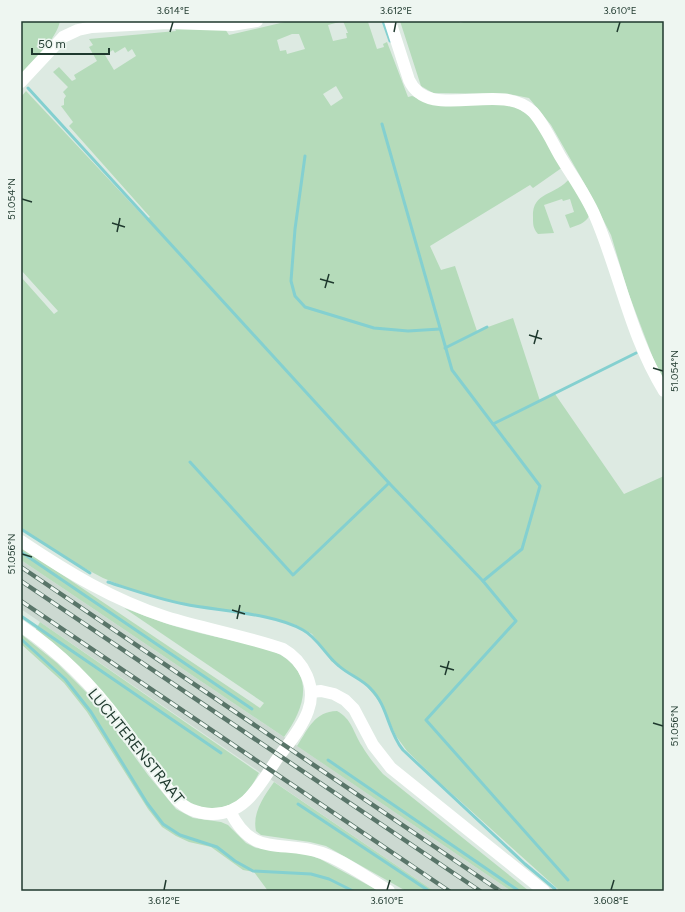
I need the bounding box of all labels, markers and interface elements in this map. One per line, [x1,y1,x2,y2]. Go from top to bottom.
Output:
text: 3.614°E [156,4,190,17]
text: 3.612°E [380,4,412,17]
text: 3.610°E [603,4,637,17]
scale bar [32,30,109,56]
text: 50 m [38,37,66,51]
text: 51.054°N [5,178,18,220]
text: 51.054°N [668,350,681,392]
text: 51.056°N [5,533,18,575]
street label: LUCHTERENSTRAAT [84,685,188,808]
text: 51.056°N [668,705,681,747]
text: 3.612°E [148,894,180,907]
text: 3.610°E [370,894,404,907]
text: 3.608°E [593,894,629,907]

